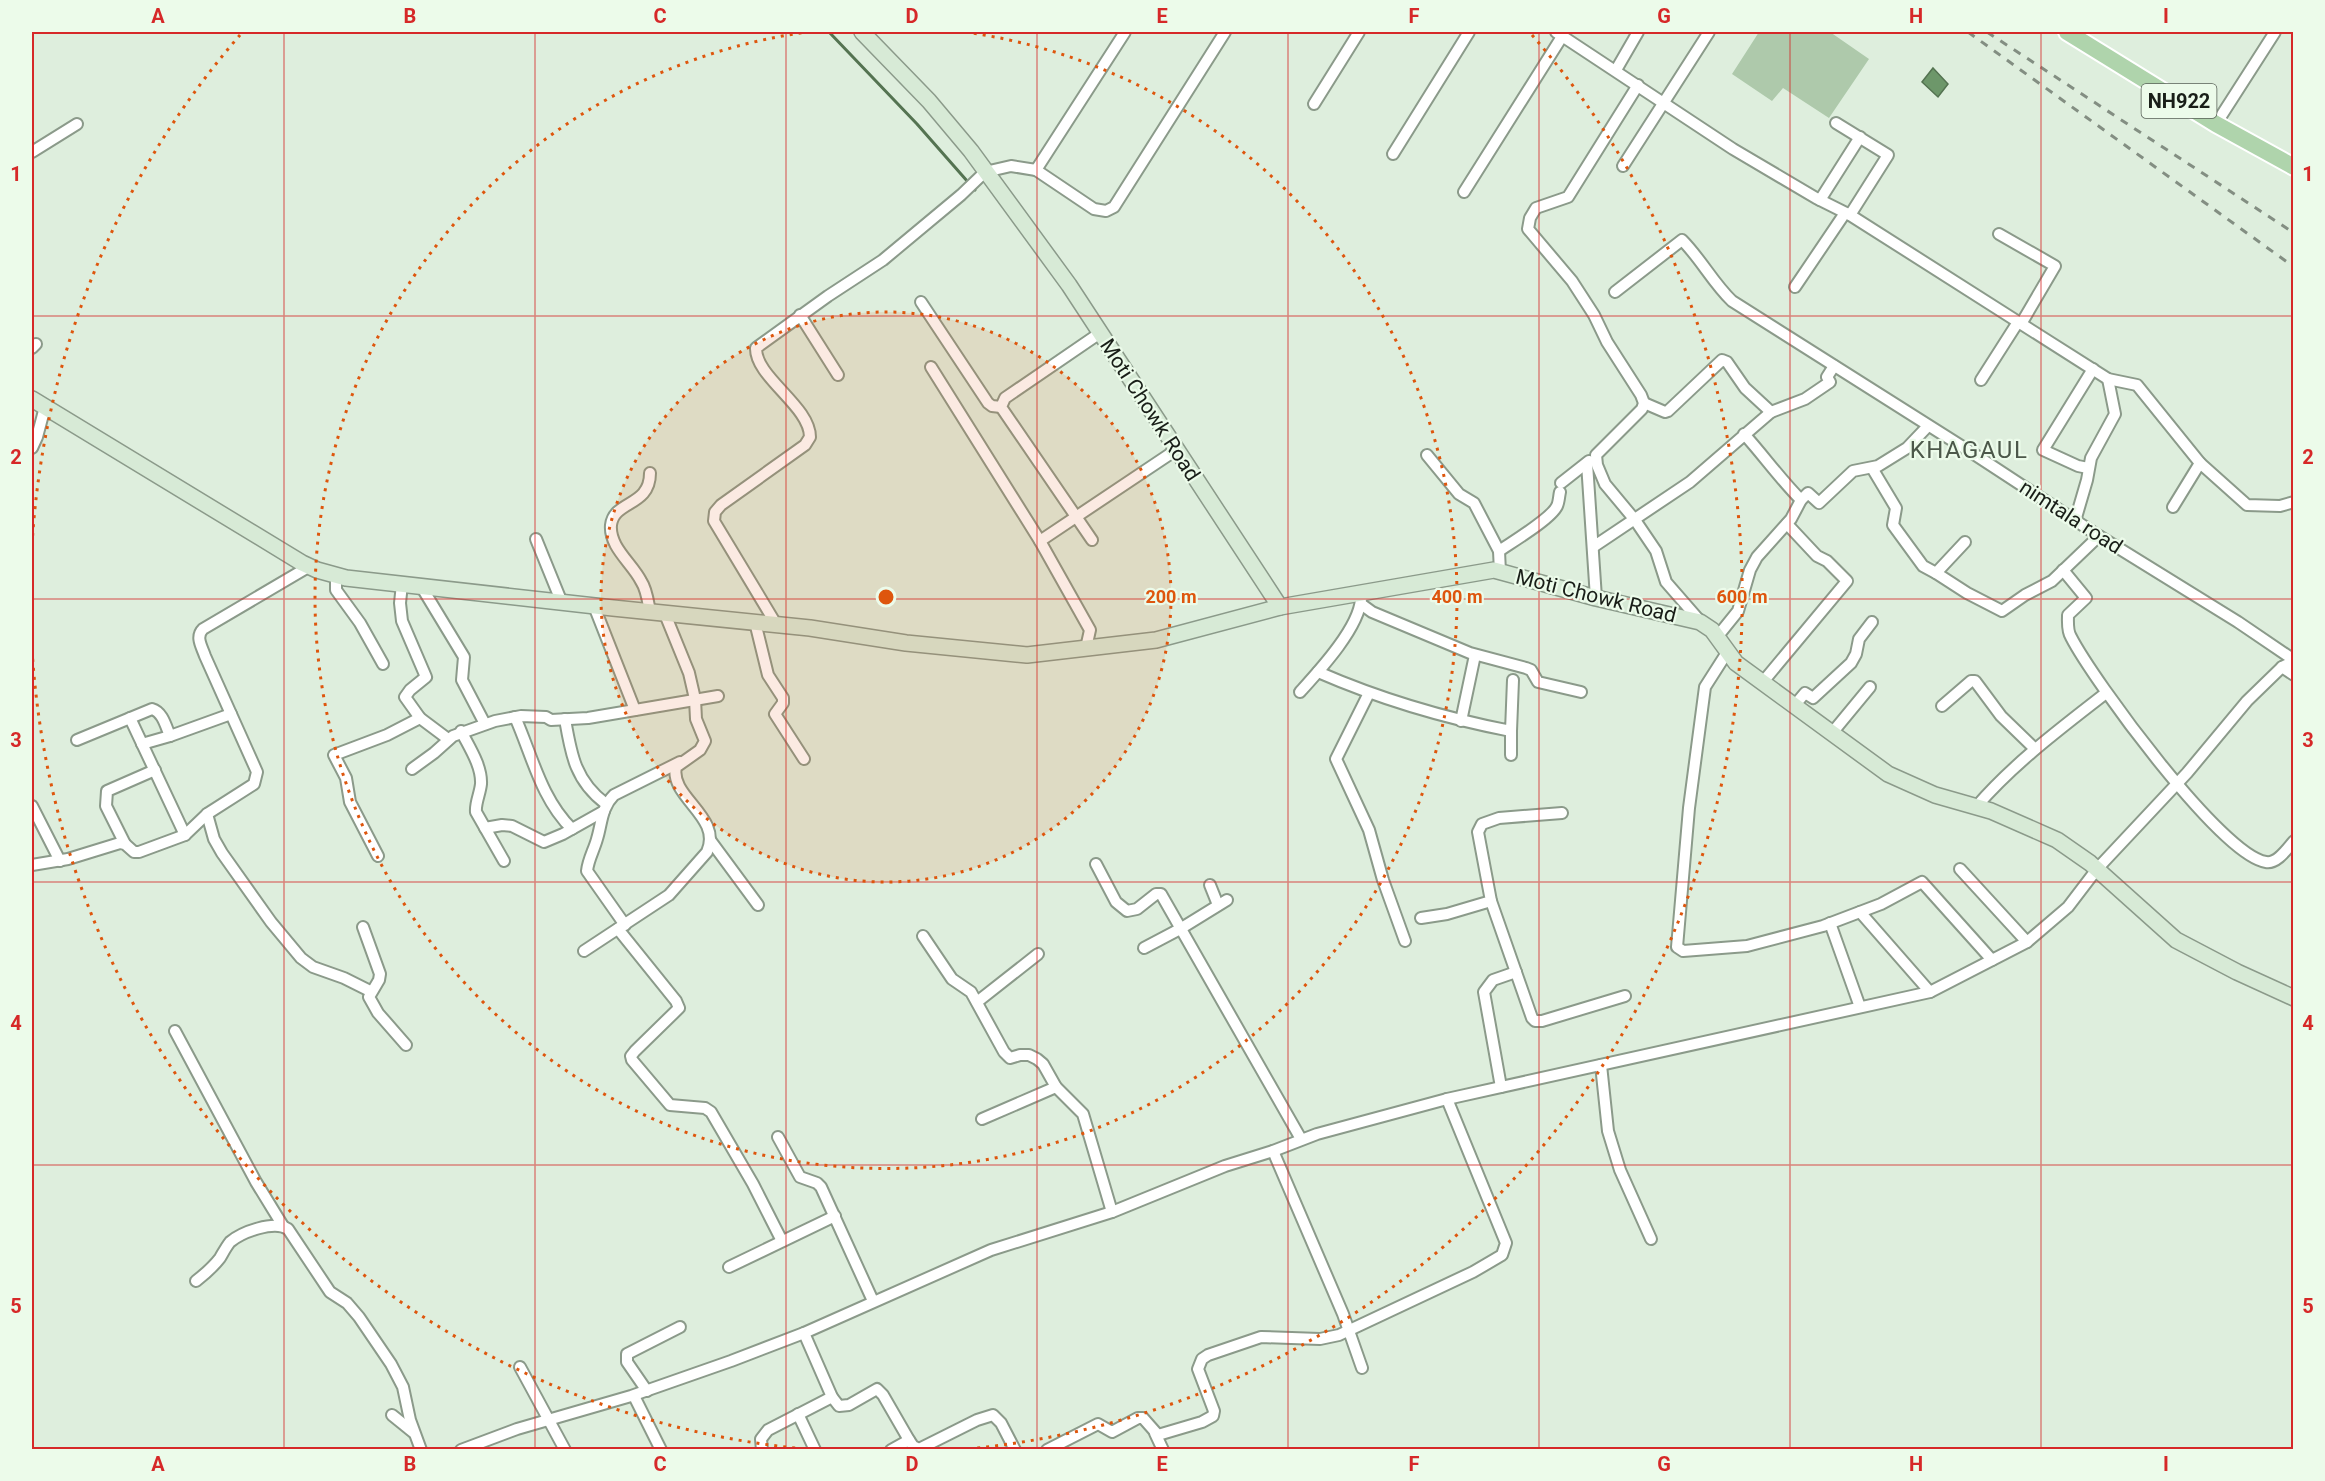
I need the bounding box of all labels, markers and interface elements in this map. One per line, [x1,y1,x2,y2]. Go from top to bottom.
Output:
text: A [151,4,165,28]
text: B [404,4,416,28]
text: C [653,4,667,28]
text: D [906,4,919,28]
text: E [1156,4,1168,28]
text: F [1409,4,1420,28]
text: G [1657,4,1671,28]
text: H [1909,4,1923,28]
text: I [2163,4,2169,28]
road number: NH922 [2142,84,2216,118]
text: 1 [10,162,22,186]
text: 1 [2302,162,2314,186]
street label: Moti Chowk Road [1095,334,1205,486]
district label: KHAGAUL [1910,436,2028,464]
text: 2 [10,445,22,469]
text: 2 [2302,445,2314,469]
street label: nimtala road [2015,475,2127,559]
street label: Moti Chowk Road [1513,564,1679,628]
text: 200 m [1145,586,1197,607]
text: 400 m [1431,586,1483,607]
text: 600 m [1716,586,1768,607]
centre of rings [876,587,896,607]
text: 3 [10,728,22,752]
text: 3 [2302,728,2314,752]
text: 4 [10,1011,22,1035]
text: 4 [2302,1011,2314,1035]
text: 5 [10,1294,22,1318]
text: 5 [2302,1294,2314,1318]
text: A [151,1452,165,1476]
text: B [404,1452,416,1476]
text: C [653,1452,667,1476]
text: D [906,1452,919,1476]
text: E [1156,1452,1168,1476]
text: F [1409,1452,1420,1476]
text: G [1657,1452,1671,1476]
text: H [1909,1452,1923,1476]
text: I [2163,1452,2169,1476]

